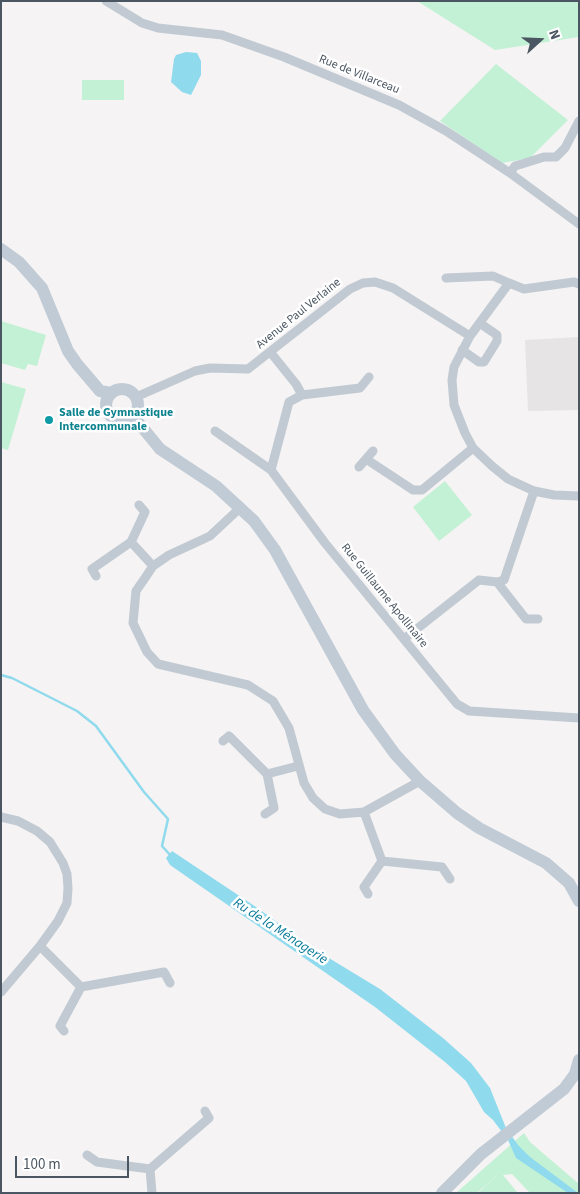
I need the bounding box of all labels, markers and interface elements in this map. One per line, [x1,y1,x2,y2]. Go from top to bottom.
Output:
north arrow [515,15,565,65]
text: N [543,27,565,43]
street label: Rue de Villarceau [317,52,401,98]
street label: Avenue Paul Verlaine [254,276,344,352]
place label: Salle de Gymnastique Intercommunale [59,406,173,434]
marker: Salle de Gymnastique Intercommunale [43,414,55,426]
street label: Rue Guillaume Apollinaire [338,541,430,651]
water label: Ru de la Ménagerie [230,895,330,969]
scale bar [18,1146,131,1178]
text: 100 m [23,1154,61,1175]

